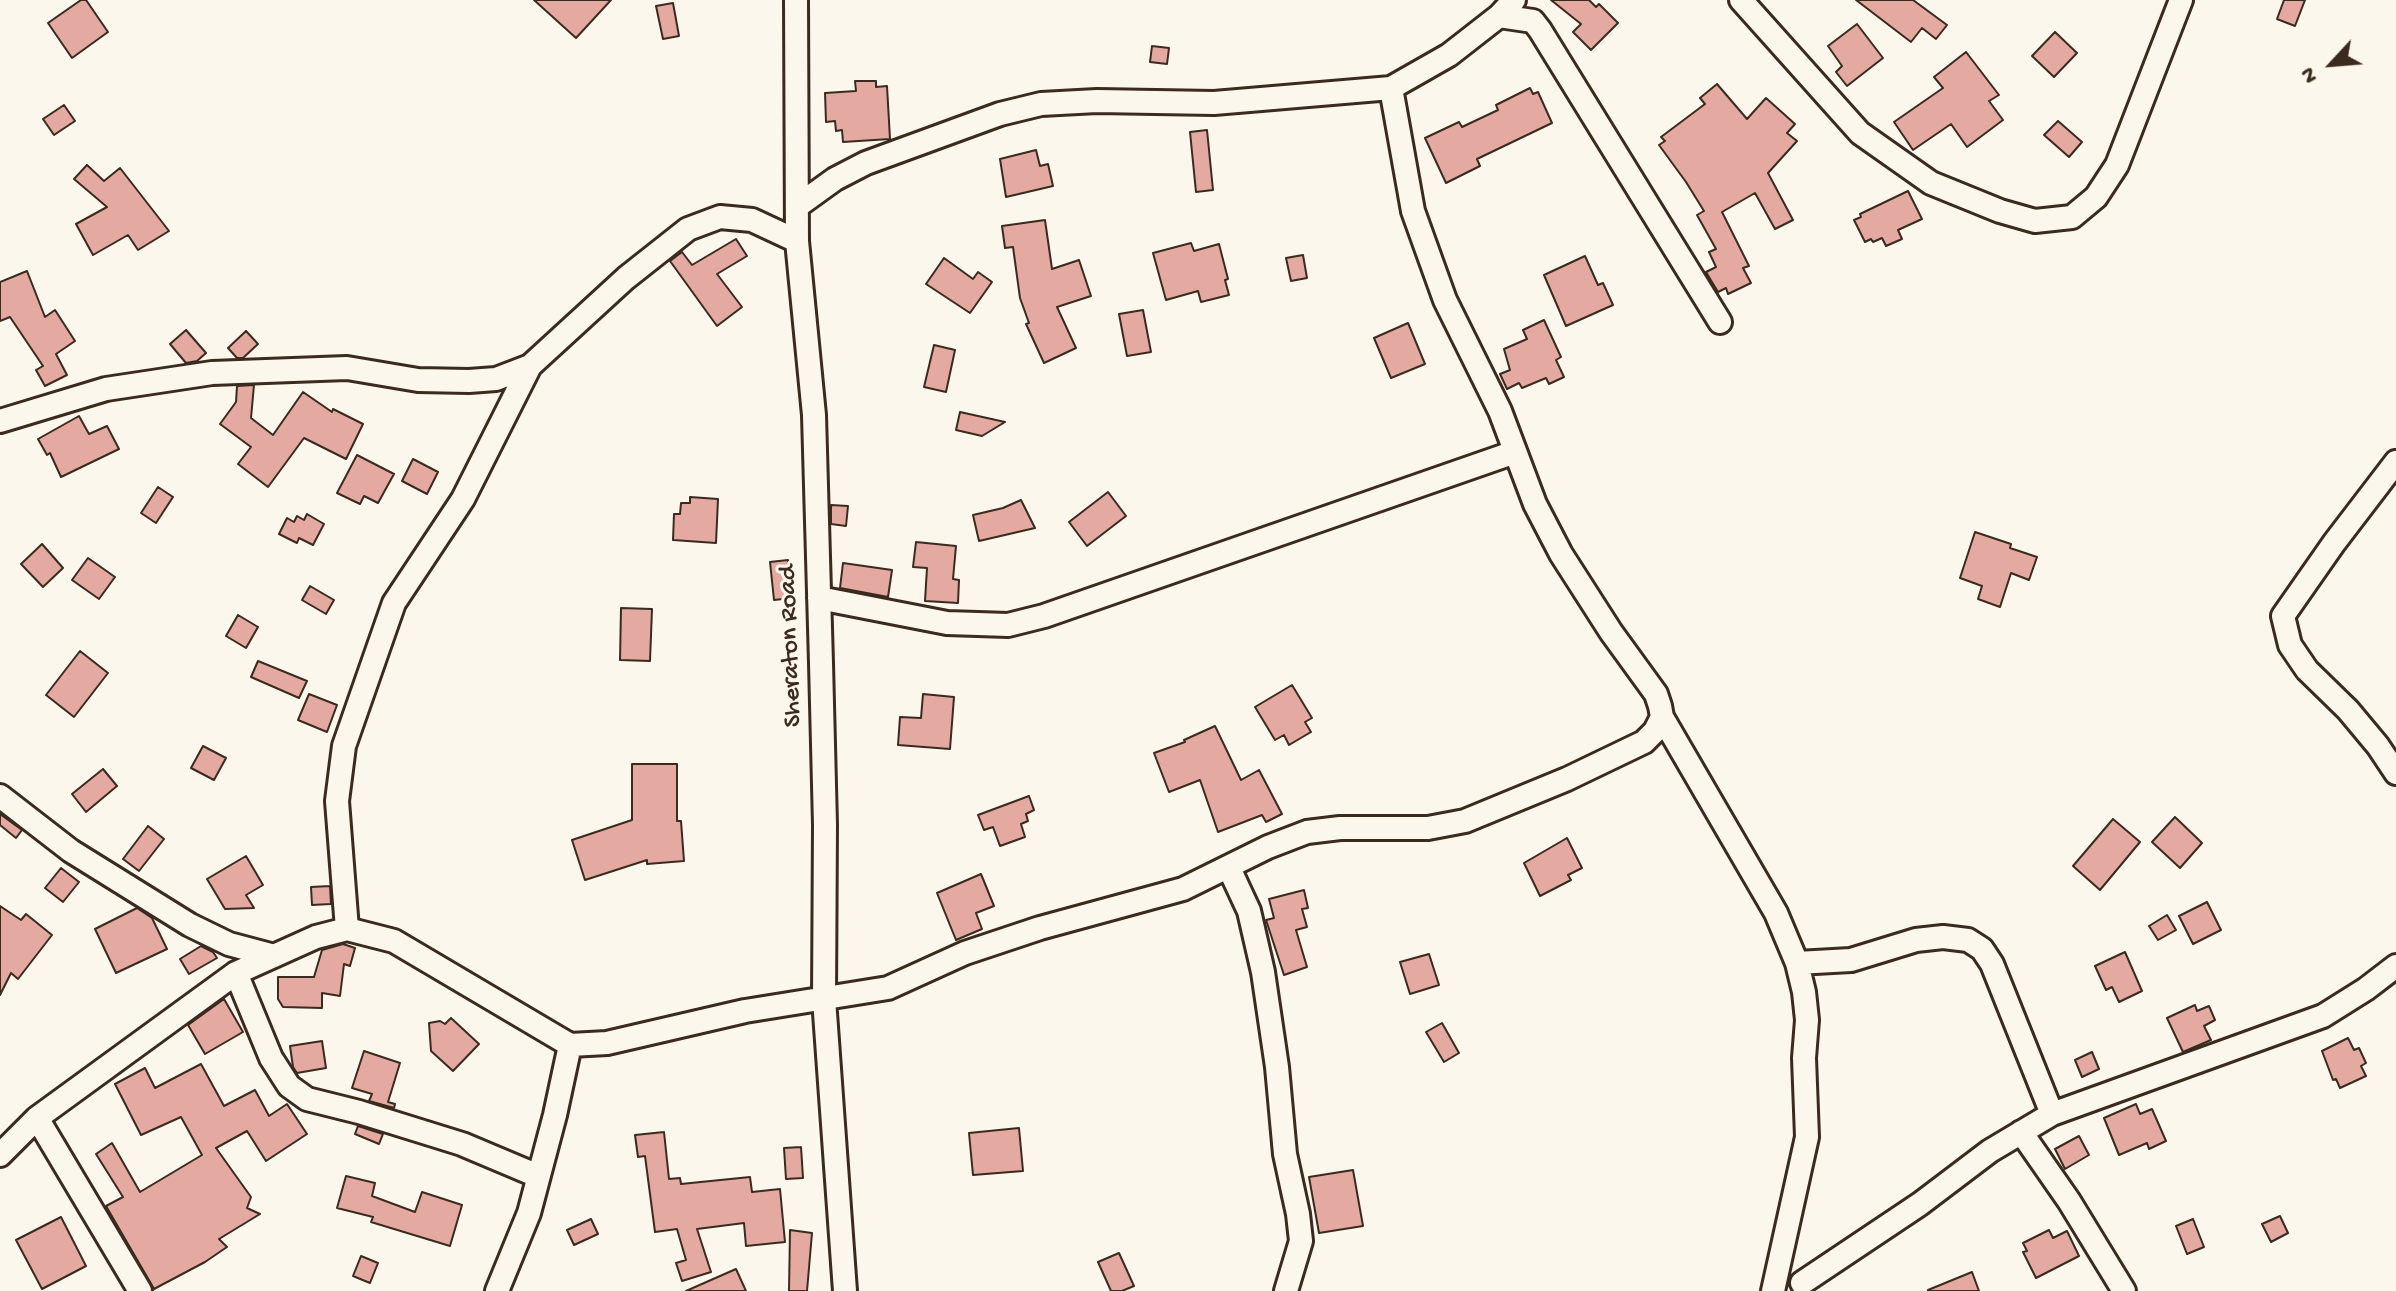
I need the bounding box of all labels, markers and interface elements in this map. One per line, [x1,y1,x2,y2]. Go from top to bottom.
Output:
north arrow [2292,24,2372,104]
text: N [2296,62,2325,87]
street label: Sheraton Road [774,564,810,728]

